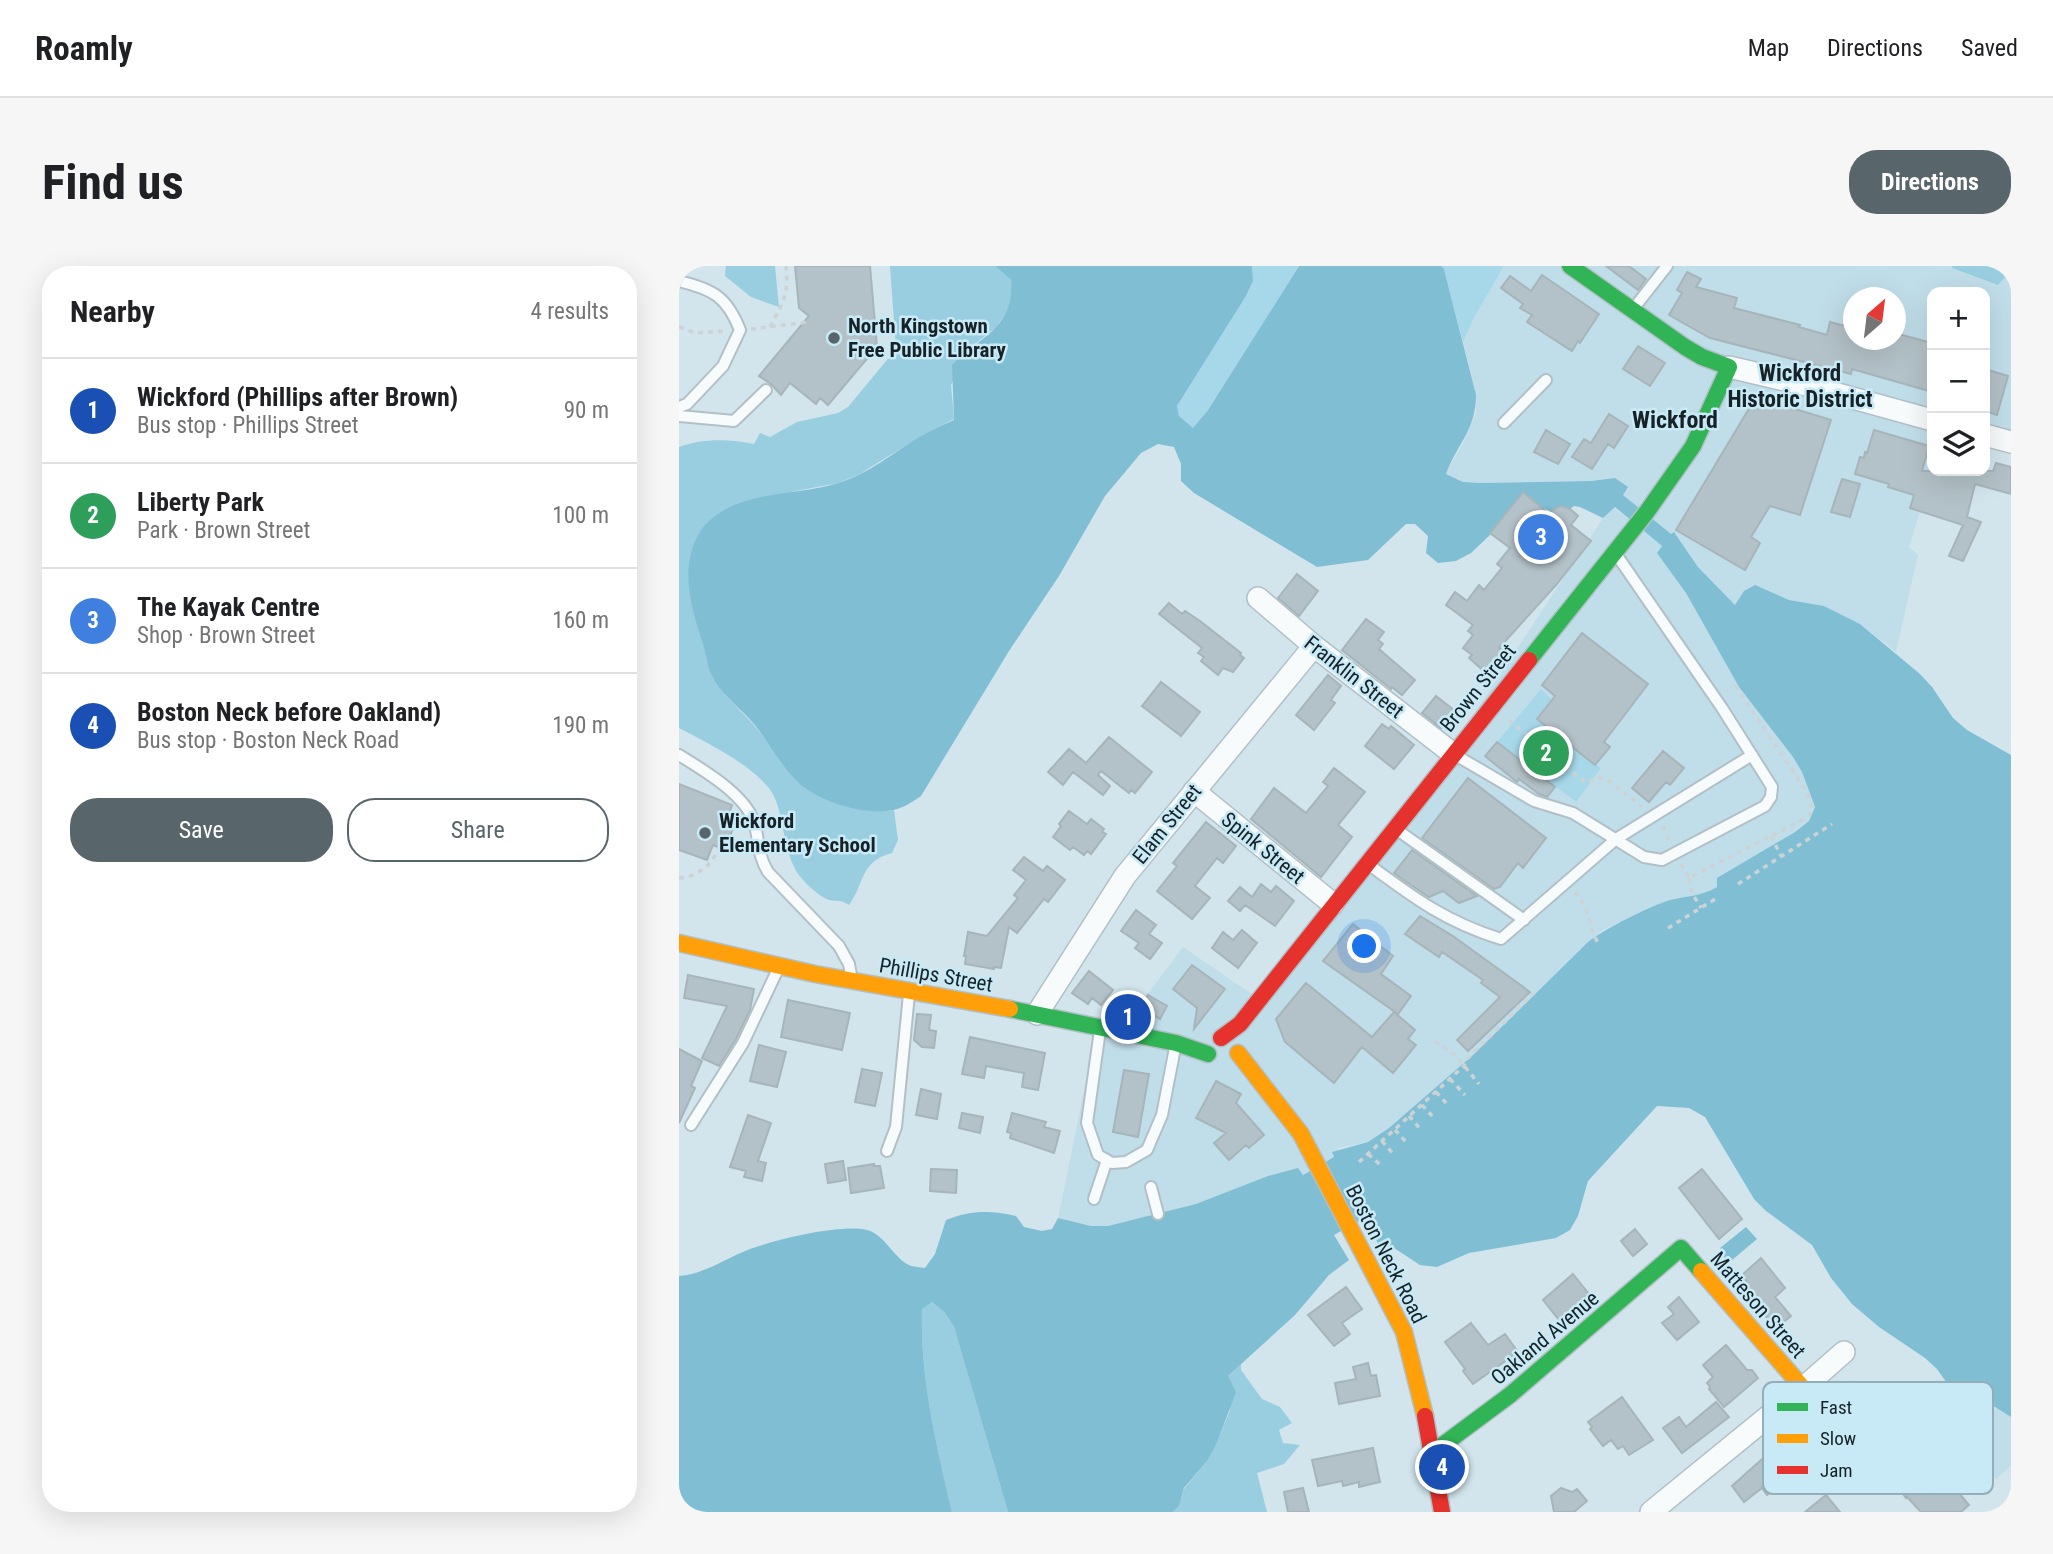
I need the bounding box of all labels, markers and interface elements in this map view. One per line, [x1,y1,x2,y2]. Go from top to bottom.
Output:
text: Roamly [35,29,133,68]
text: Map [1748,34,1789,62]
text: Directions [1827,34,1923,62]
text: Saved [1961,34,2018,62]
button: Directions [1849,150,2011,214]
text: Find us [42,154,184,211]
north arrow [1843,287,1906,350]
map controls [1927,287,1990,476]
button: + [1927,287,1990,350]
text: Nearby [70,294,155,329]
text: 4 results [531,298,609,325]
place label: North Kingstown Free Public Library [848,314,1007,362]
marker: North Kingstown Free Public Library [826,330,842,346]
button: − [1927,350,1990,413]
district label: Wickford Historic District [1727,360,1873,413]
text: Wickford (Phillips after Brown) [137,382,458,412]
text: 1 [87,397,99,424]
text: 90 m [564,397,609,424]
district label: Wickford [1632,406,1718,434]
text: Bus stop · Phillips Street [137,412,359,439]
button: layers [1927,413,1990,476]
text: Liberty Park [137,487,264,517]
text: 2 [87,502,99,529]
text: 100 m [552,502,609,529]
pin: 3 [1518,511,1564,563]
text: Park · Brown Street [137,517,310,544]
text: The Kayak Centre [137,592,320,622]
text: 3 [87,607,99,634]
text: 160 m [552,607,609,634]
text: Shop · Brown Street [137,622,315,649]
street label: Franklin Street [1300,631,1408,723]
street label: Brown Street [1435,639,1521,737]
text: Boston Neck before Oakland) [137,697,441,727]
text: 4 [87,712,99,739]
text: 190 m [552,712,609,739]
text: Bus stop · Boston Neck Road [137,727,399,754]
pin: 2 [1523,727,1569,779]
street label: Elam Street [1128,779,1206,869]
button: Save [70,798,333,862]
button: Share [347,798,609,862]
street label: Spink Street [1217,807,1309,889]
place label: Wickford Elementary School [719,809,876,857]
marker: Wickford Elementary School [697,825,713,841]
your location [1347,929,1381,963]
street label: Phillips Street [877,953,995,997]
pin: 1 [1105,991,1151,1043]
street label: Boston Neck Road [1341,1181,1431,1327]
street label: Matteson Street [1705,1247,1811,1363]
street label: Oakland Avenue [1486,1286,1604,1390]
legend [1763,1382,1993,1494]
text: Fast [1820,1396,1852,1419]
text: Slow [1820,1427,1856,1450]
pin: 4 [1419,1441,1465,1493]
text: Jam [1820,1459,1853,1482]

